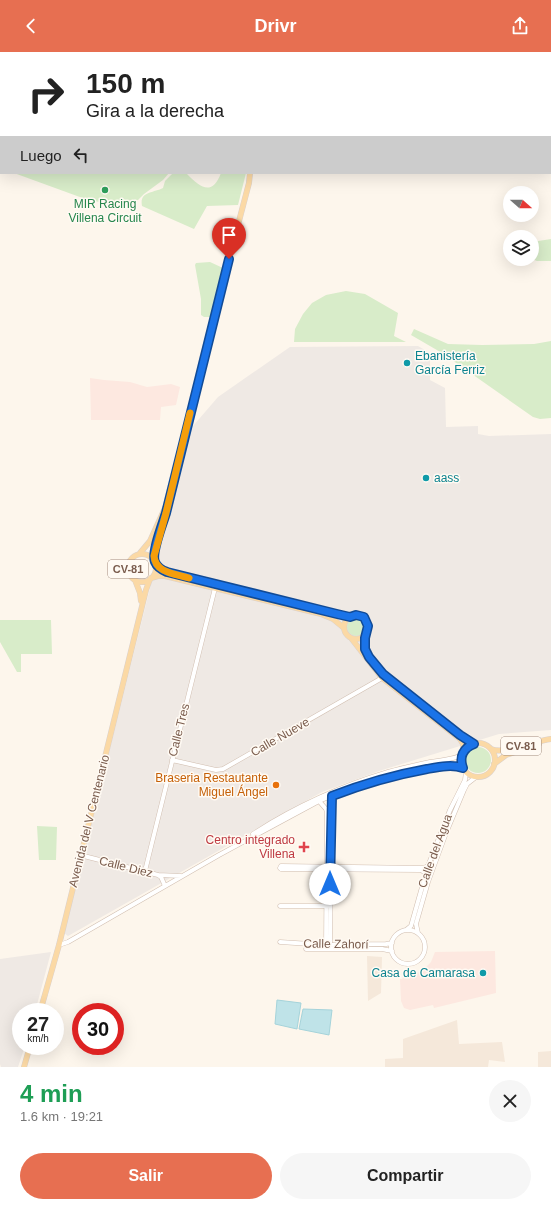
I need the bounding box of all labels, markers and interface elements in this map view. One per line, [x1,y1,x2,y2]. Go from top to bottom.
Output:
icon: back [20,15,42,37]
icon: share [509,15,531,37]
text: Drivr [254,16,297,36]
icon: right [20,68,72,120]
text: 150 m [86,68,165,99]
text: Gira a la derecha [86,101,224,121]
icon: left [70,144,92,166]
text: Luego [20,147,62,164]
marker: MIR Racing Villena Circuit [100,185,110,195]
north arrow [503,186,539,222]
map controls [503,186,539,266]
place label: MIR Racing Villena Circuit [68,197,142,225]
pin [212,218,246,259]
icon: arrive [218,224,240,246]
button: layers [503,230,539,266]
place label: Ebanistería García Ferriz [415,349,485,377]
marker: Ebanistería García Ferriz [402,358,412,368]
place label: aass [434,471,459,485]
marker: aass [421,473,431,483]
road number: CV-81 [108,560,148,578]
street label: Calle Tres [166,702,192,758]
street label: Calle Nueve [248,714,312,759]
road number: CV-81 [501,737,541,755]
street label: Avenida del V Centenario [66,753,112,889]
place label: Braseria Restautante Miguel Ángel [155,771,268,799]
marker: Braseria Restautante Miguel Ángel [271,780,281,790]
street label: Calle del Agua [415,812,455,890]
place label: Centro integrado Villena [206,833,295,861]
marker: Centro integrado Villena [298,841,310,853]
street label: Calle Diez [98,854,154,880]
position arrow [309,863,351,905]
street label: Calle Zahorí [303,936,369,952]
place label: Casa de Camarasa [372,966,475,980]
marker: Casa de Camarasa [478,968,488,978]
speed limit sign: 30 [72,1003,124,1055]
text: 27 [27,1013,49,1035]
text: km/h [27,1033,49,1044]
text: 4 min [20,1080,83,1107]
button: close [489,1080,531,1122]
text: 1.6 km · 19:21 [20,1109,103,1124]
button: Salir [20,1153,272,1199]
button: Compartir [280,1153,531,1199]

